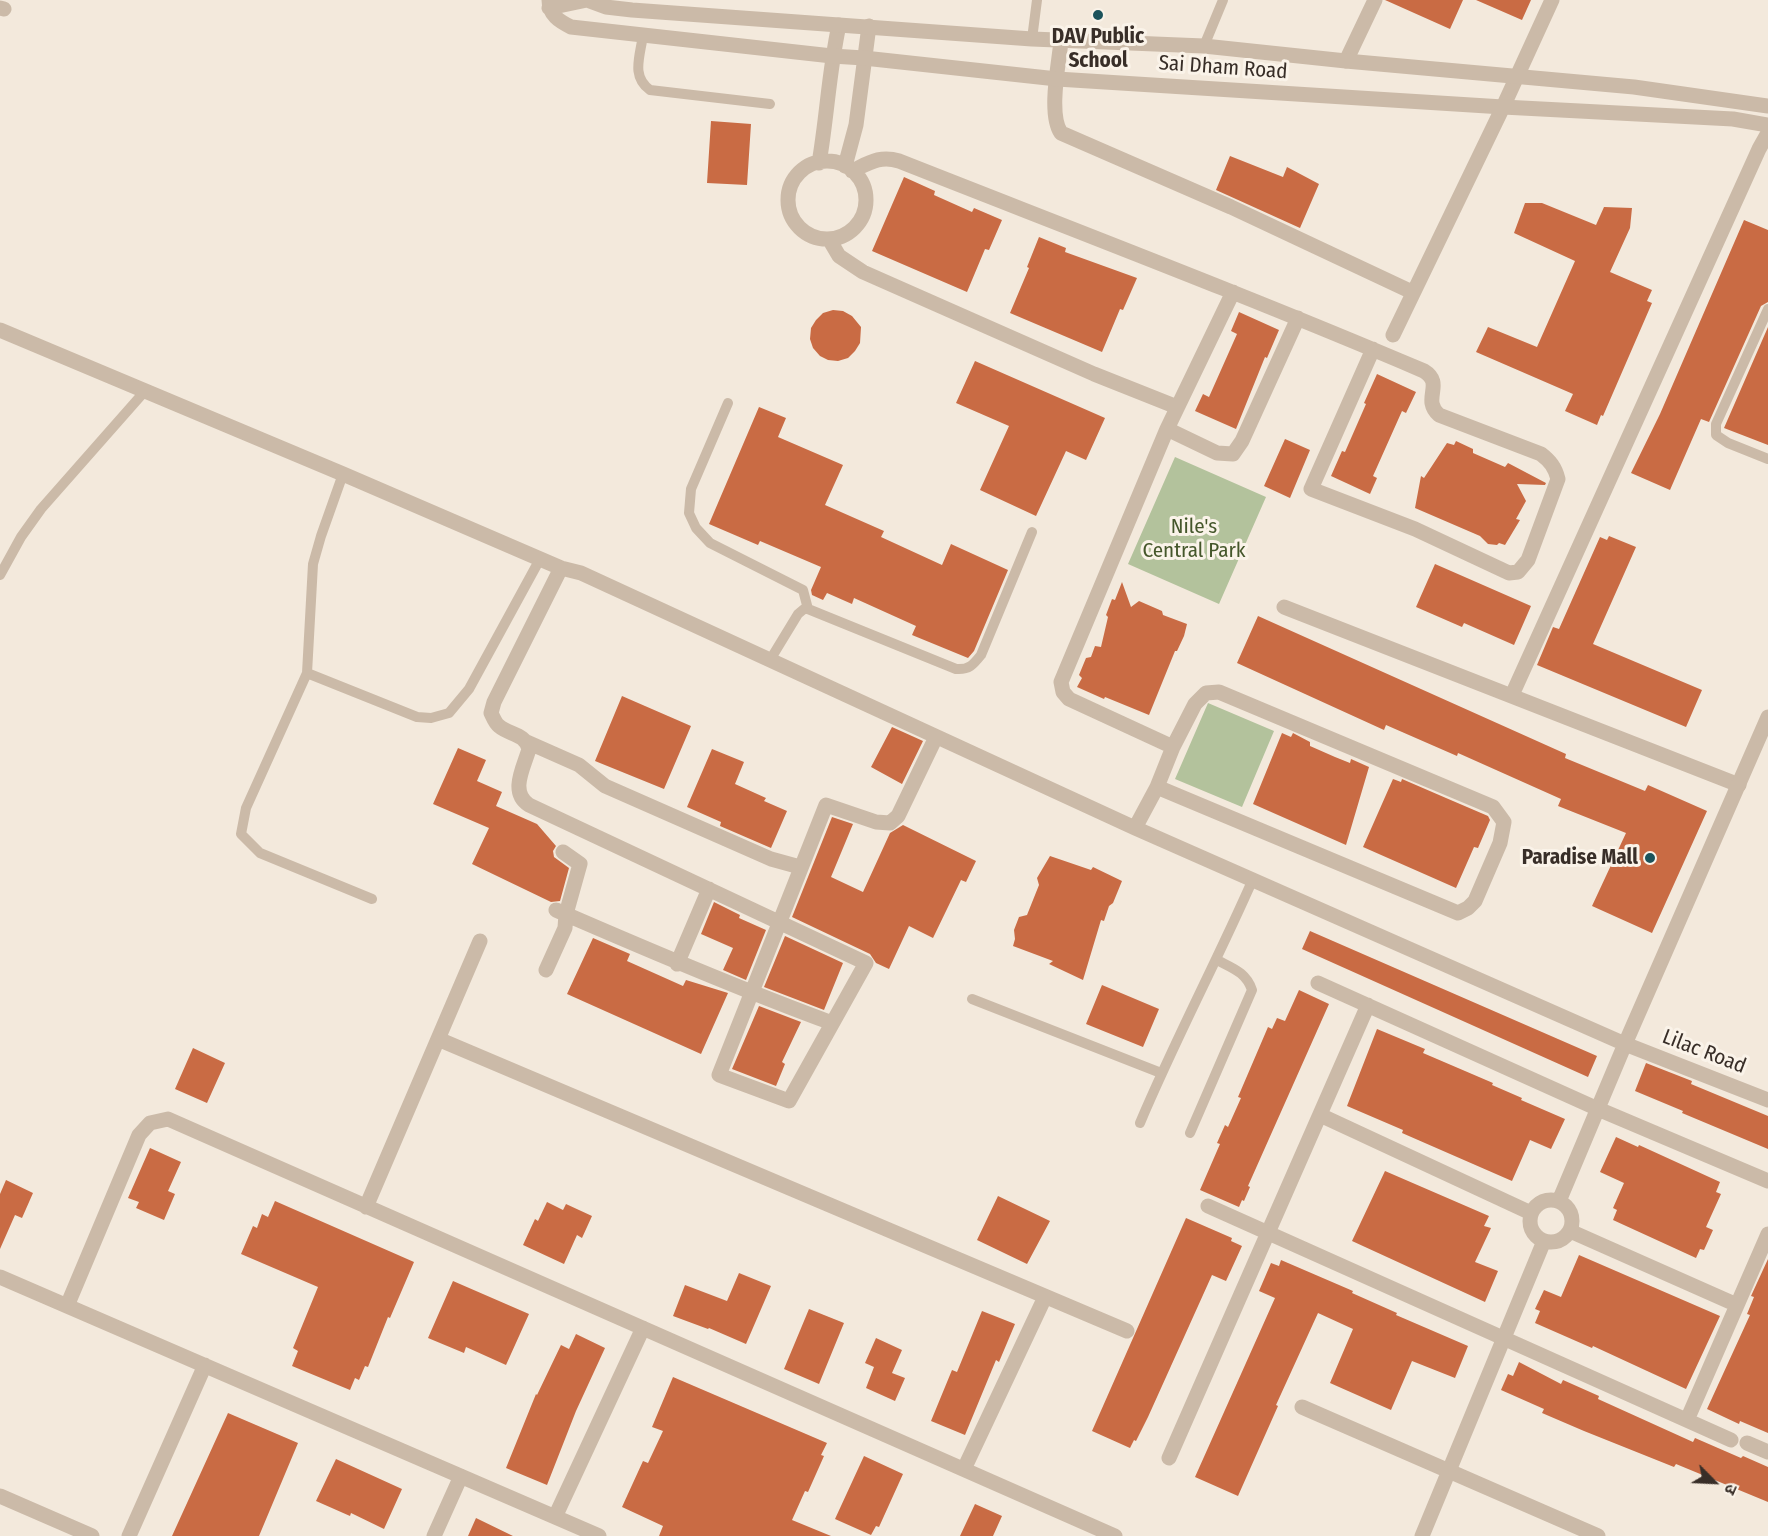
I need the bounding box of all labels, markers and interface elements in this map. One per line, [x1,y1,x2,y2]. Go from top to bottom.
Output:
marker: DAV Public School [1091,8,1105,22]
place label: DAV Public School [1052,24,1144,74]
street label: Sai Dham Road [1158,51,1288,85]
park label: Nile's Central Park [1142,514,1246,564]
place label: Paradise Mall [1522,845,1638,871]
marker: Paradise Mall [1643,851,1657,865]
street label: Lilac Road [1659,1025,1749,1079]
north arrow [1684,1452,1744,1512]
text: उ [1720,1481,1741,1498]

